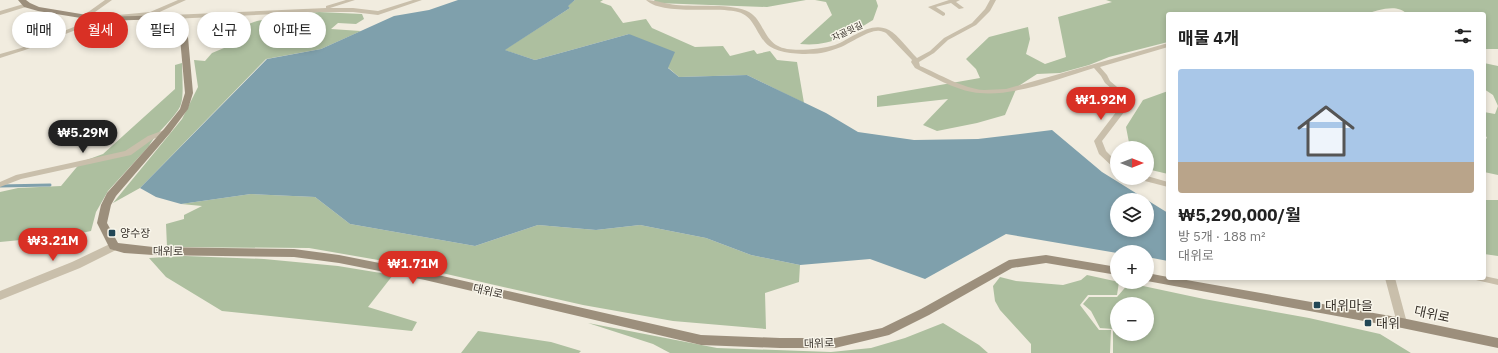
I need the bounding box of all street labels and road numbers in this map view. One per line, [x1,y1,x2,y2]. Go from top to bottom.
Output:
street label: 자골윗길 [830,19,864,43]
street label: 대위로 [153,244,183,258]
street label: 대위로 [472,281,504,301]
street label: 대위로 [1413,302,1451,326]
street label: 대위로 [804,335,834,351]

